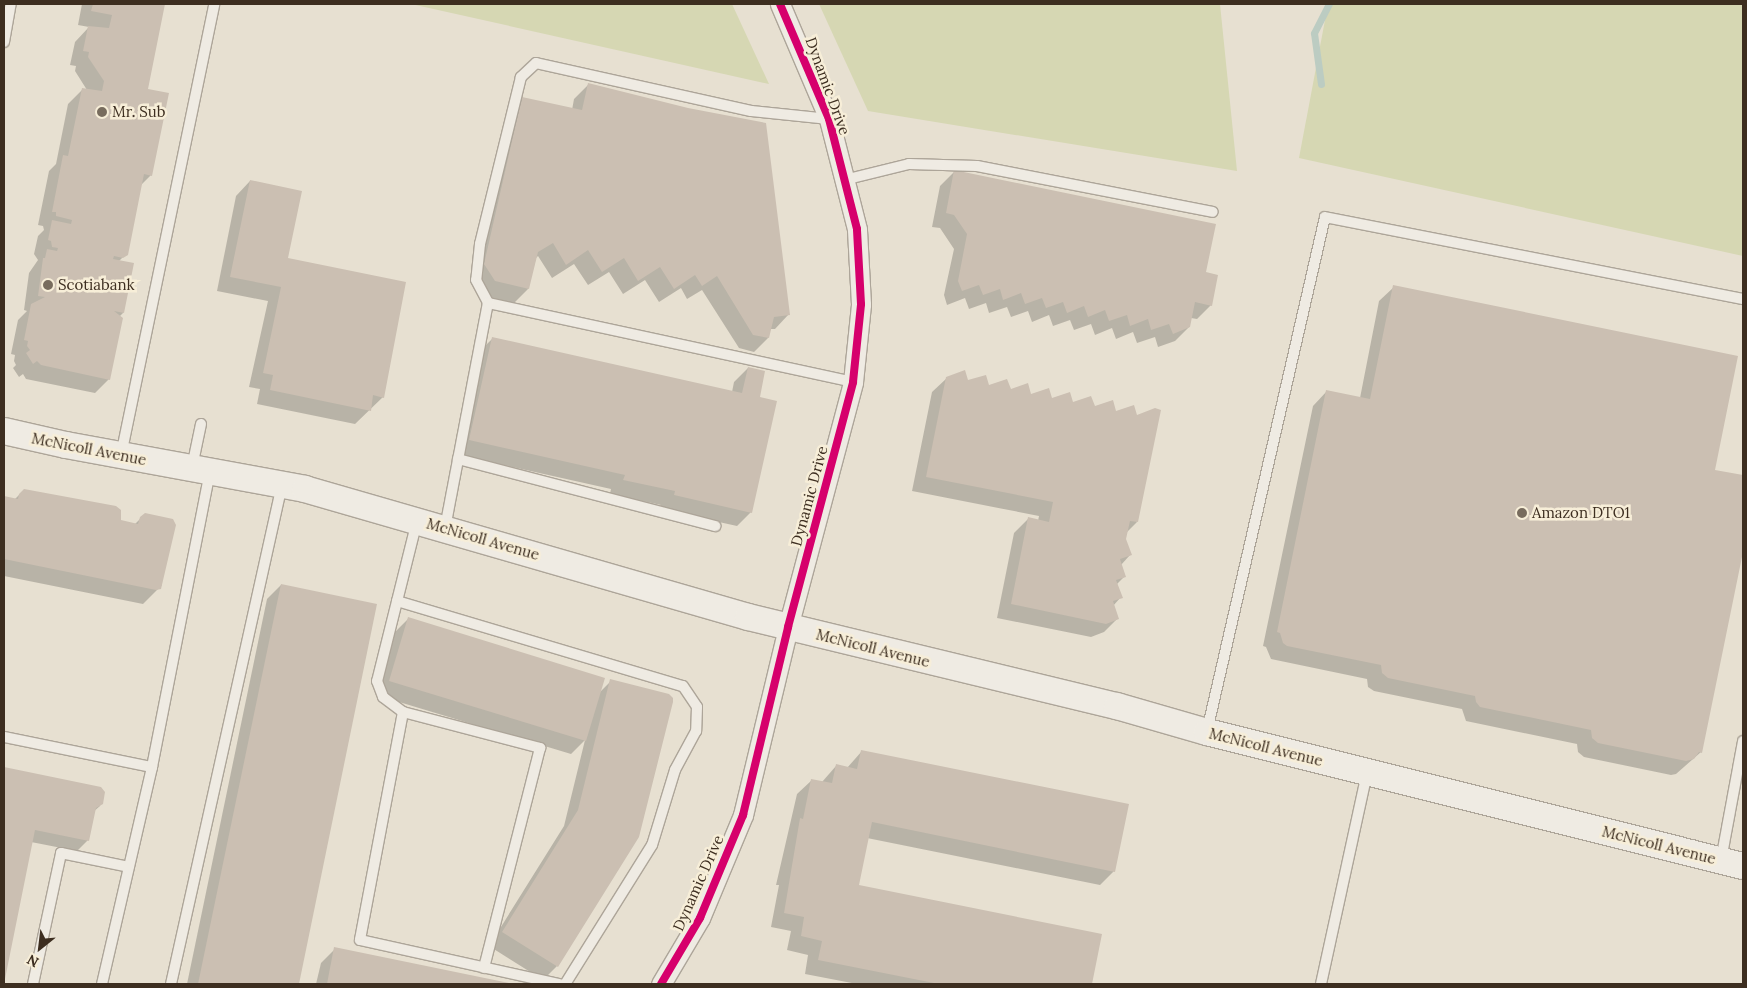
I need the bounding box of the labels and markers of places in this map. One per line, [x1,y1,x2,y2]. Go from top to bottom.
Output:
place label: Mr. Sub [112,103,165,121]
marker: Mr. Sub [96,106,108,118]
place label: Scotiabank [58,276,135,294]
marker: Scotiabank [42,279,54,291]
place label: Amazon DTO1 [1532,504,1630,522]
marker: Amazon DTO1 [1516,507,1528,519]

